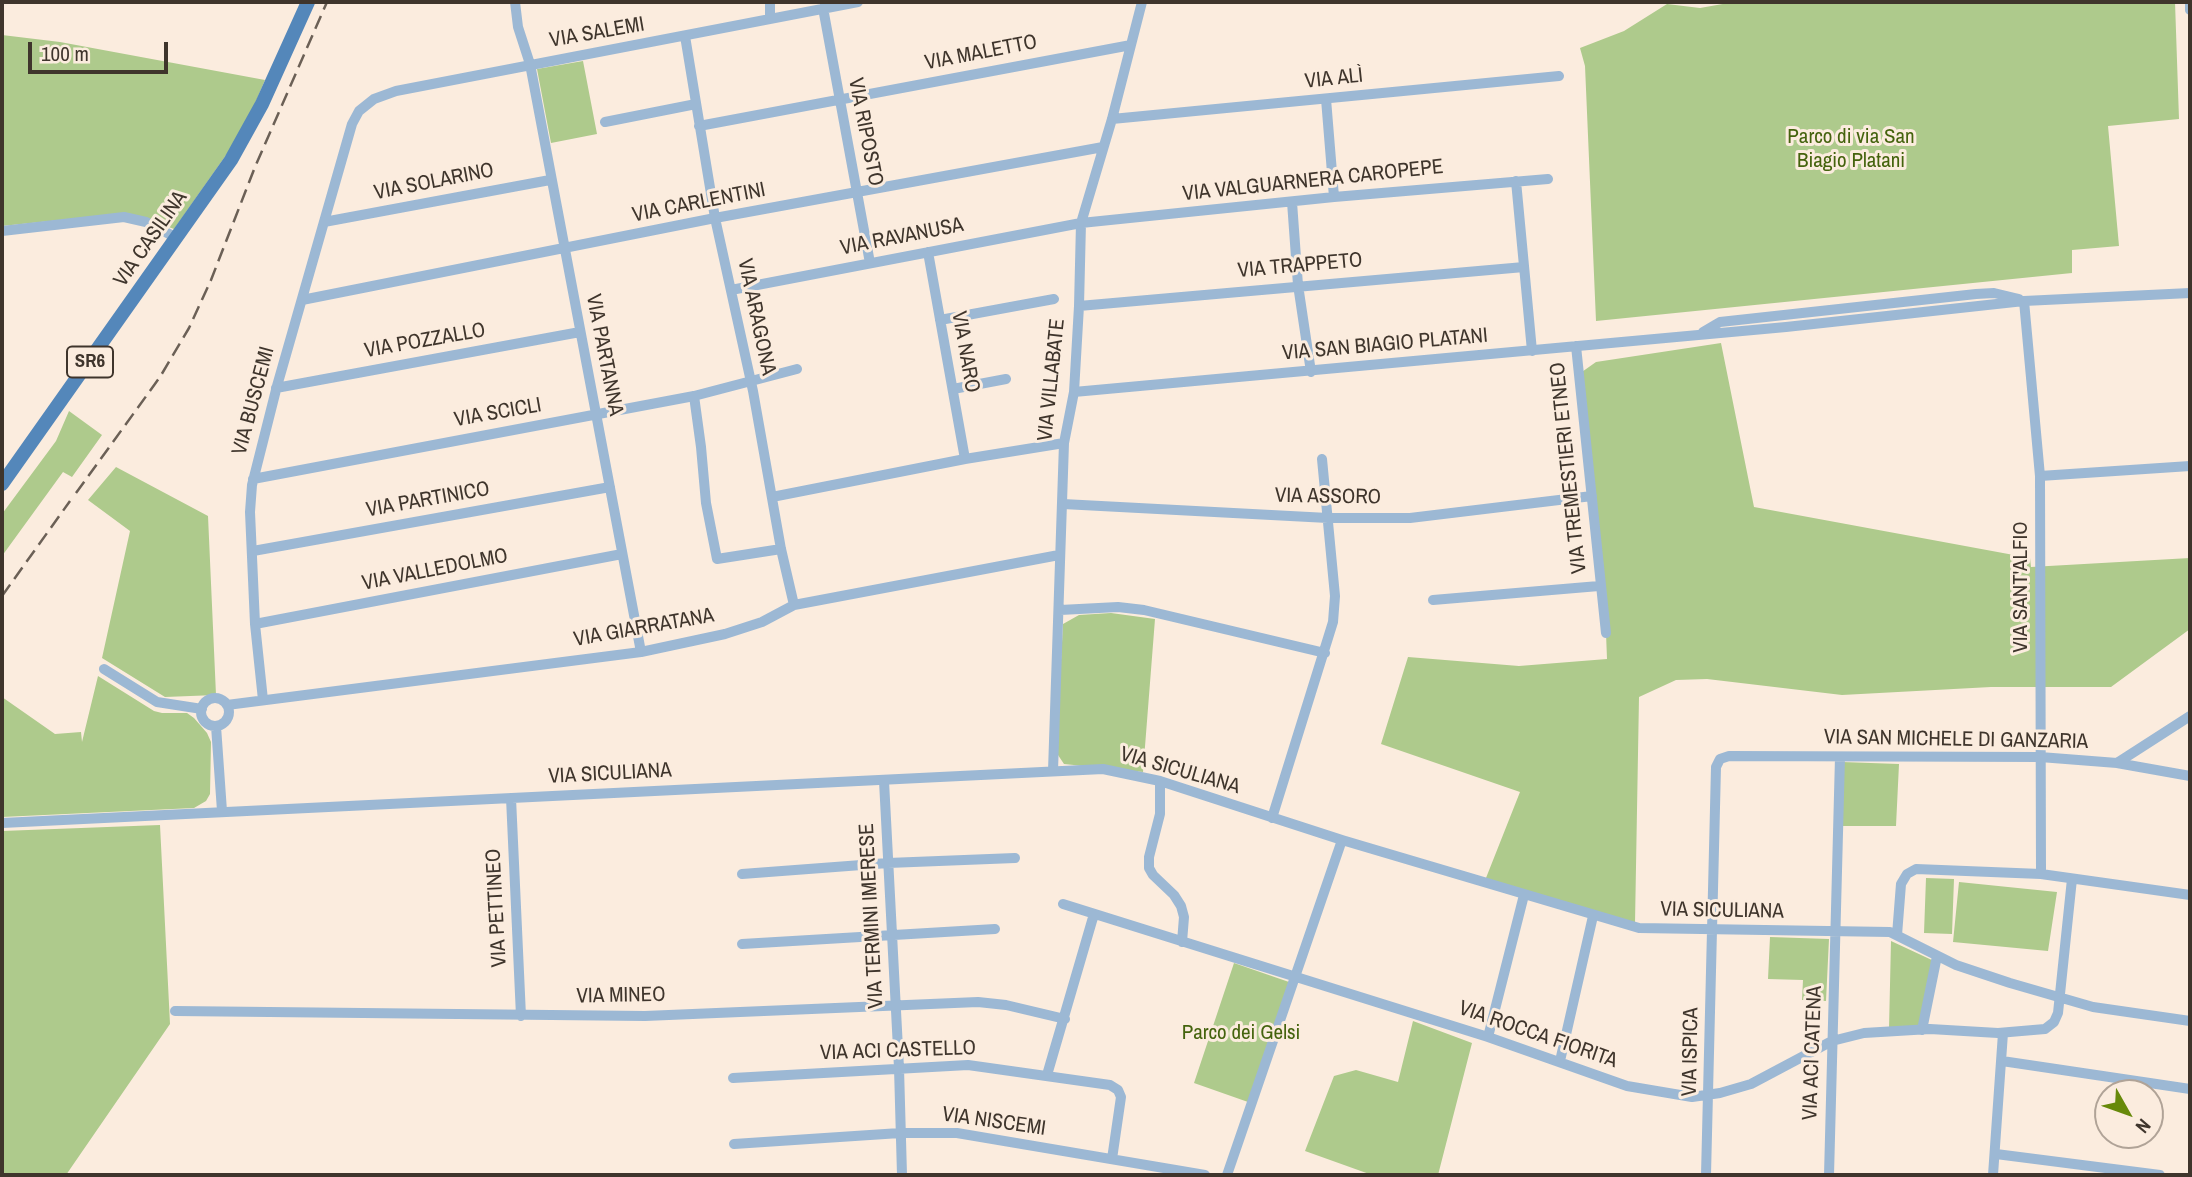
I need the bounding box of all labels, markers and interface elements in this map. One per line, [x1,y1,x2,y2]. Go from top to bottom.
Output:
street label: VIA SALEMI [548,12,646,54]
scale bar [32,28,172,72]
street label: VIA MALETTO [923,30,1039,76]
text: 100 m [41,39,89,68]
street label: VIA ALÌ [1304,63,1364,95]
street label: VIA RIPOSTO [842,76,888,188]
park label: Parco di via San Biagio Platani [1787,124,1915,174]
street label: VIA VALGUARNERA CAROPEPE [1181,155,1445,207]
street label: VIA SOLARINO [372,158,496,206]
street label: VIA CARLENTINI [630,178,768,228]
street label: VIA CASILINA [109,186,193,292]
street label: VIA RAVANUSA [838,213,966,261]
street label: VIA TRAPPETO [1237,248,1363,284]
street label: VIA ARAGONA [731,256,781,378]
street label: VIA PARTANNA [580,292,628,418]
street label: VIA NARO [945,309,985,395]
street label: VIA VILLABATE [1033,317,1071,443]
street label: VIA POZZALLO [362,318,488,364]
street label: VIA SAN BIAGIO PLATANI [1281,323,1489,367]
street label: VIA BUSCEMI [227,344,281,458]
road number: SR6 [67,346,113,378]
street label: VIA TREMESTIERI ETNEO [1545,361,1593,575]
street label: VIA SCICLI [452,393,544,433]
street label: VIA PARTINICO [364,477,492,523]
street label: VIA ASSORO [1275,483,1381,511]
street label: VIA SANT'ALFIO [2008,521,2034,653]
street label: VIA VALLEDOLMO [360,544,510,596]
street label: VIA GIARRATANA [572,603,716,653]
street label: VIA SAN MICHELE DI GANZARIA [1824,725,2088,755]
street label: VIA SICULIANA [1117,742,1243,800]
street label: VIA SICULIANA [548,758,672,790]
street label: VIA TERMINI IMERESE [855,823,889,1009]
street label: VIA PETTINEO [481,848,513,968]
street label: VIA SICULIANA [1660,897,1784,925]
street label: VIA MINEO [576,983,666,1009]
street label: VIA ACI CATENA [1798,985,1828,1121]
street label: VIA ROCCA FIORITA [1455,996,1621,1074]
street label: VIA ISPICA [1678,1007,1704,1097]
park label: Parco dei Gelsi [1182,1020,1300,1046]
street label: VIA ACI CASTELLO [820,1036,976,1066]
north arrow [2094,1079,2164,1149]
street label: VIA NISCEMI [941,1102,1047,1142]
text: N [2130,1114,2157,1139]

